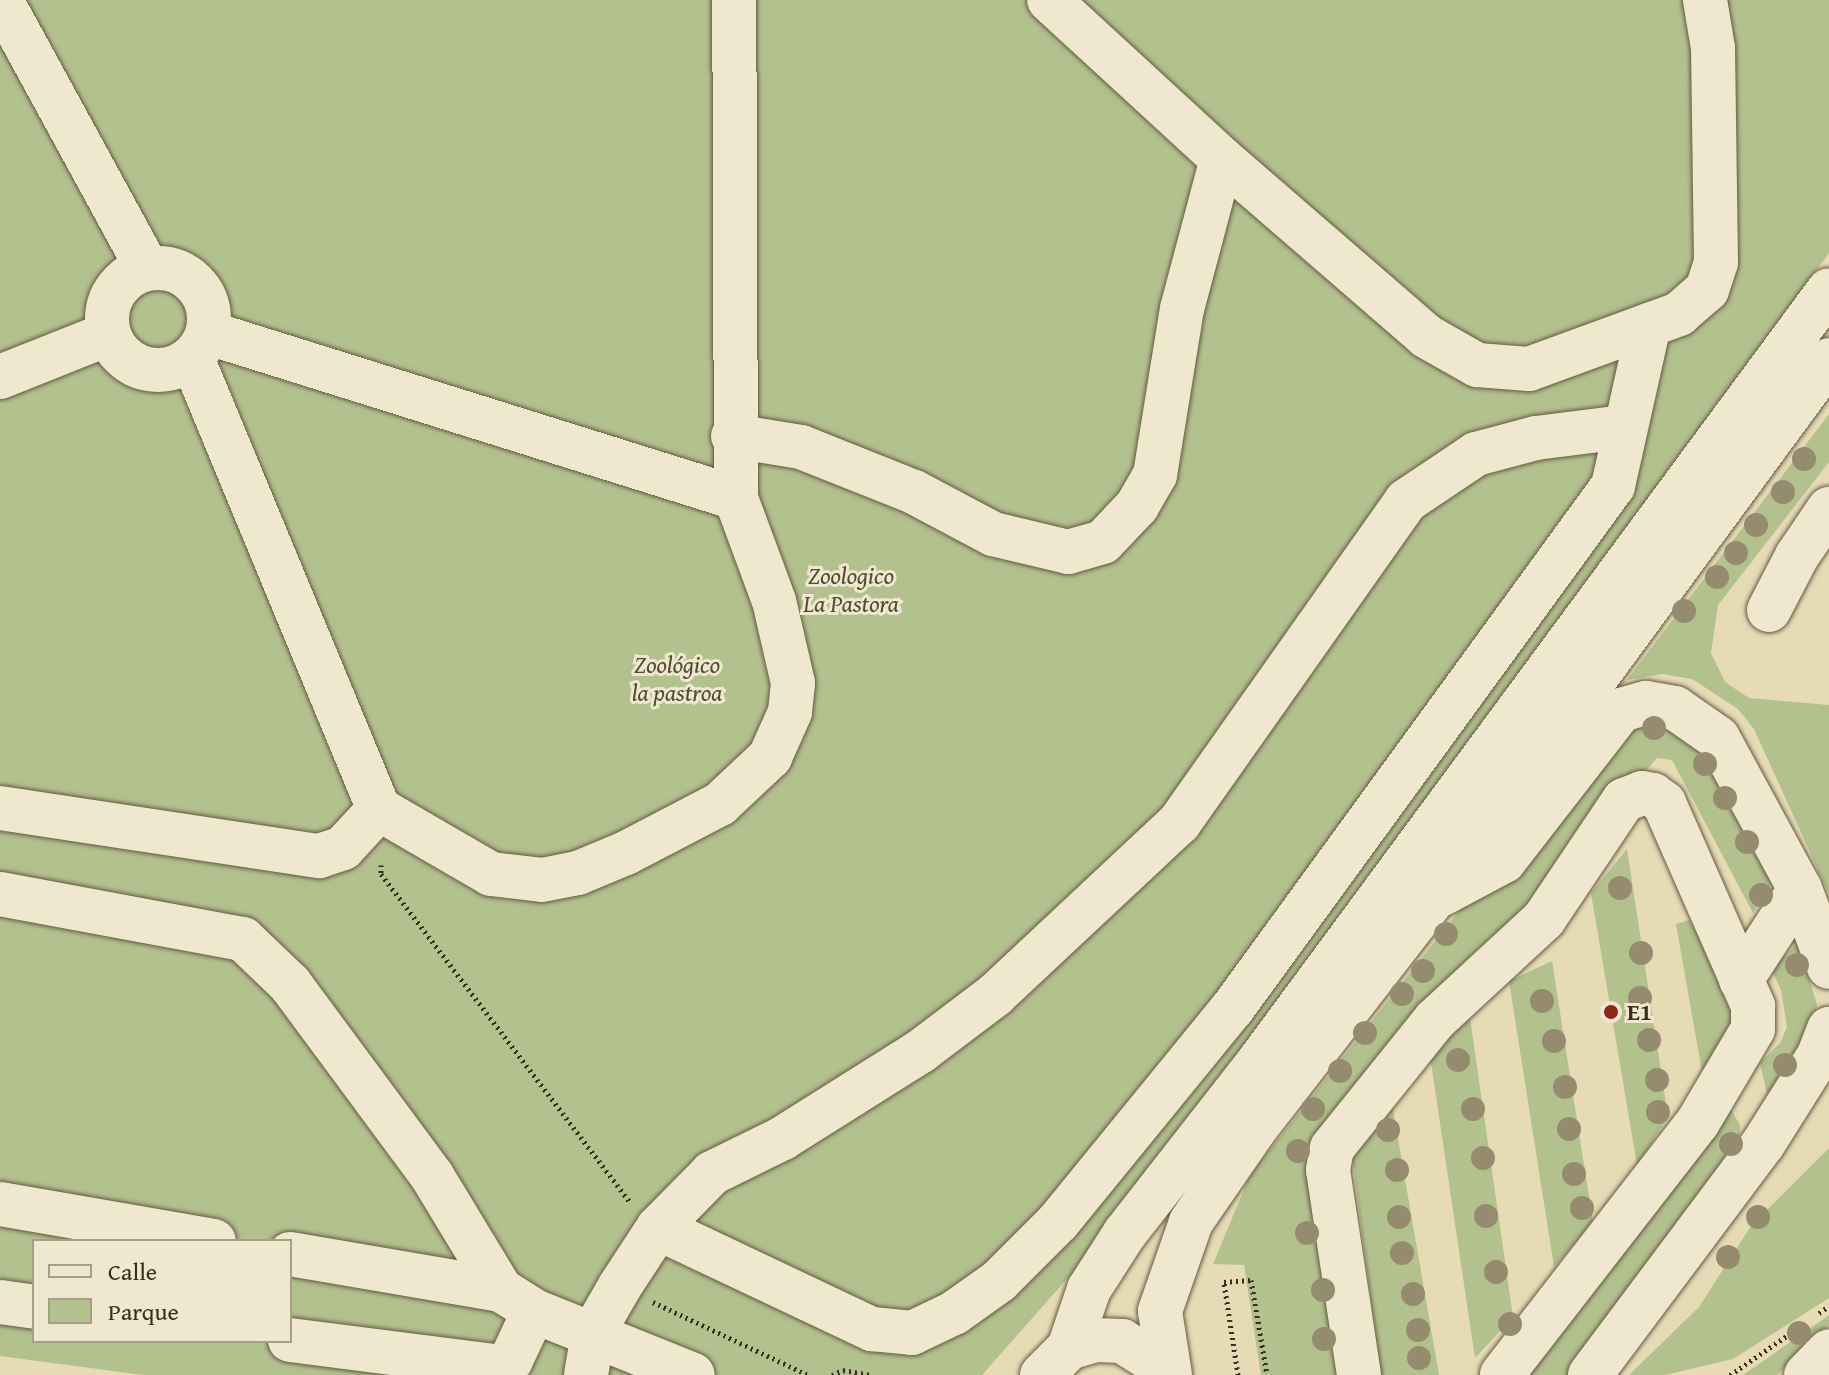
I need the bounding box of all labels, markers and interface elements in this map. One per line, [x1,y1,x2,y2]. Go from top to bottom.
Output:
park label: Zoologico La Pastora [803,562,899,618]
park label: Zoológico la pastroa [632,651,722,707]
place label: E1 [1627,998,1652,1026]
marker: E1 [1602,1003,1620,1021]
legend [32,1239,292,1343]
text: Calle [108,1254,157,1289]
text: Parque [108,1294,179,1329]

